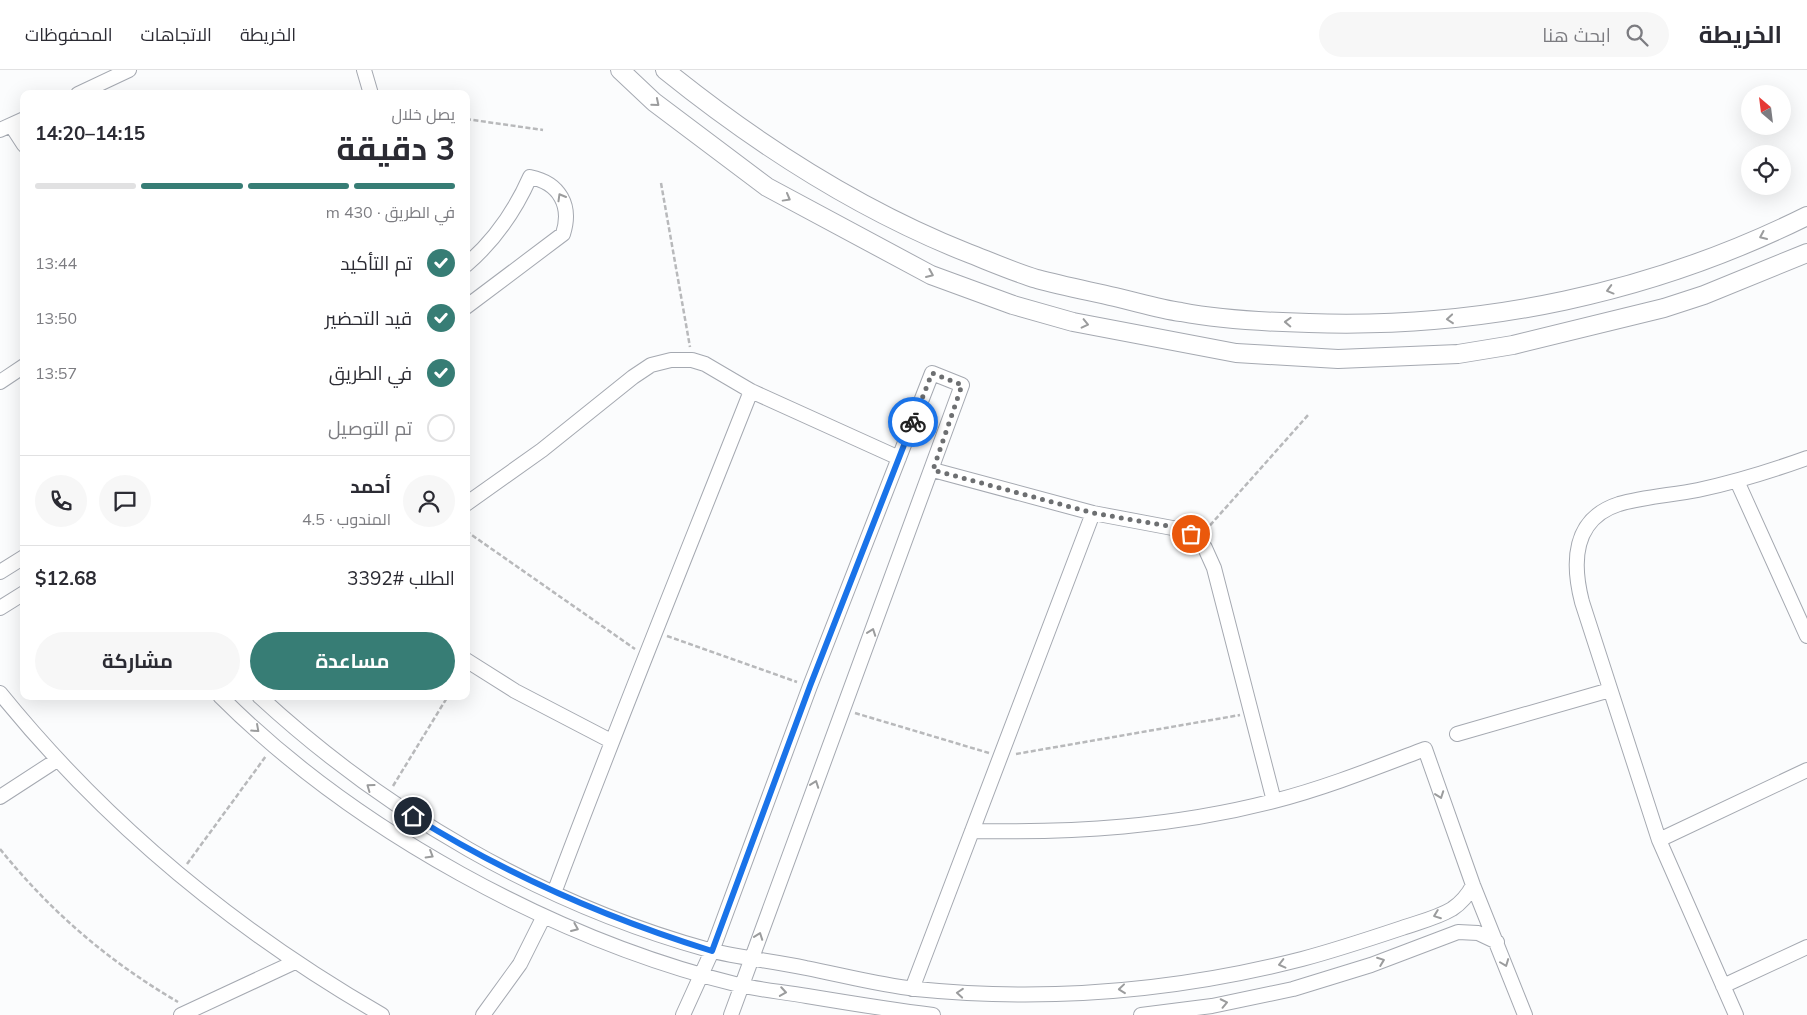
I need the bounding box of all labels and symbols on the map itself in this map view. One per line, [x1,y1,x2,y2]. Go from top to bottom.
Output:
north arrow [1741,85,1791,135]
one-way arrow [650,97,659,106]
one-way arrow [781,192,790,202]
one-way arrow [557,194,567,203]
one-way arrow [1759,230,1768,241]
one-way arrow [925,268,934,279]
one-way arrow [1606,285,1614,295]
one-way arrow [1446,313,1454,324]
one-way arrow [1284,317,1292,328]
one-way arrow [1080,318,1089,329]
courier [888,397,938,447]
pin [1170,513,1212,555]
one-way arrow [866,628,876,636]
one-way arrow [251,723,260,732]
one-way arrow [809,780,819,789]
one-way arrow [366,784,376,793]
one-way arrow [1434,791,1444,799]
pin [392,795,434,837]
one-way arrow [424,849,433,859]
one-way arrow [1433,909,1442,920]
one-way arrow [570,922,579,933]
one-way arrow [752,932,763,941]
one-way arrow [1376,957,1384,967]
one-way arrow [1278,958,1287,969]
one-way arrow [1499,959,1509,967]
one-way arrow [1118,984,1126,995]
one-way arrow [779,987,787,997]
one-way arrow [956,987,964,998]
one-way arrow [1219,998,1228,1009]

